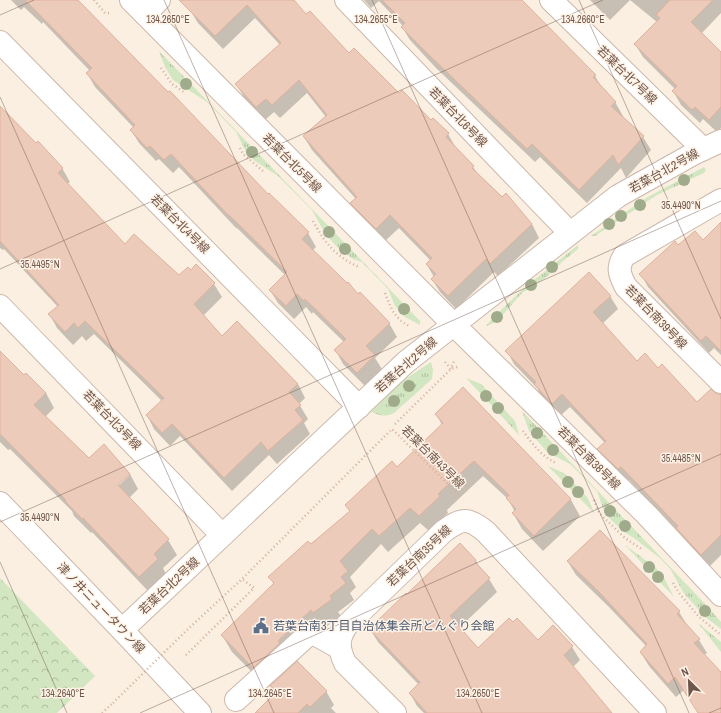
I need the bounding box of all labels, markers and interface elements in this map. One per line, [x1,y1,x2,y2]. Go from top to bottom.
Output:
text: 134.2650°E [146,13,190,26]
text: 134.2655°E [354,13,398,26]
text: 134.2660°E [561,13,605,26]
street label: 若葉台北7号線 [594,42,660,108]
street label: 若葉台北6号線 [425,84,491,150]
street label: 若葉台北5号線 [259,130,325,196]
street label: 若葉台北2号線 [626,145,702,197]
street label: 若葉台北4号線 [147,191,213,257]
text: 35.4490°N [661,199,701,212]
text: 35.4495°N [20,258,60,271]
street label: 若葉台南39号線 [621,282,691,352]
street label: 若葉台北2号線 [372,334,440,396]
street label: 若葉台北3号線 [79,387,145,453]
street label: 若葉台南43号線 [398,422,468,492]
street label: 若葉台南38号線 [554,423,624,493]
text: 35.4485°N [661,452,701,465]
text: 35.4490°N [20,511,60,524]
street label: 若葉台南35号線 [383,522,455,590]
street label: 若葉台北2号線 [135,554,203,618]
street label: 津ノ井ニュータウン線 [54,559,148,657]
public building icon: 若葉台南3丁目自治体集会所どんぐり会館 [252,617,270,635]
place label: 若葉台南3丁目自治体集会所どんぐり会館 [273,618,494,634]
north arrow [669,661,709,701]
text: N [679,664,691,680]
text: 134.2640°E [41,687,85,700]
text: 134.2645°E [248,687,292,700]
text: 134.2650°E [456,687,500,700]

